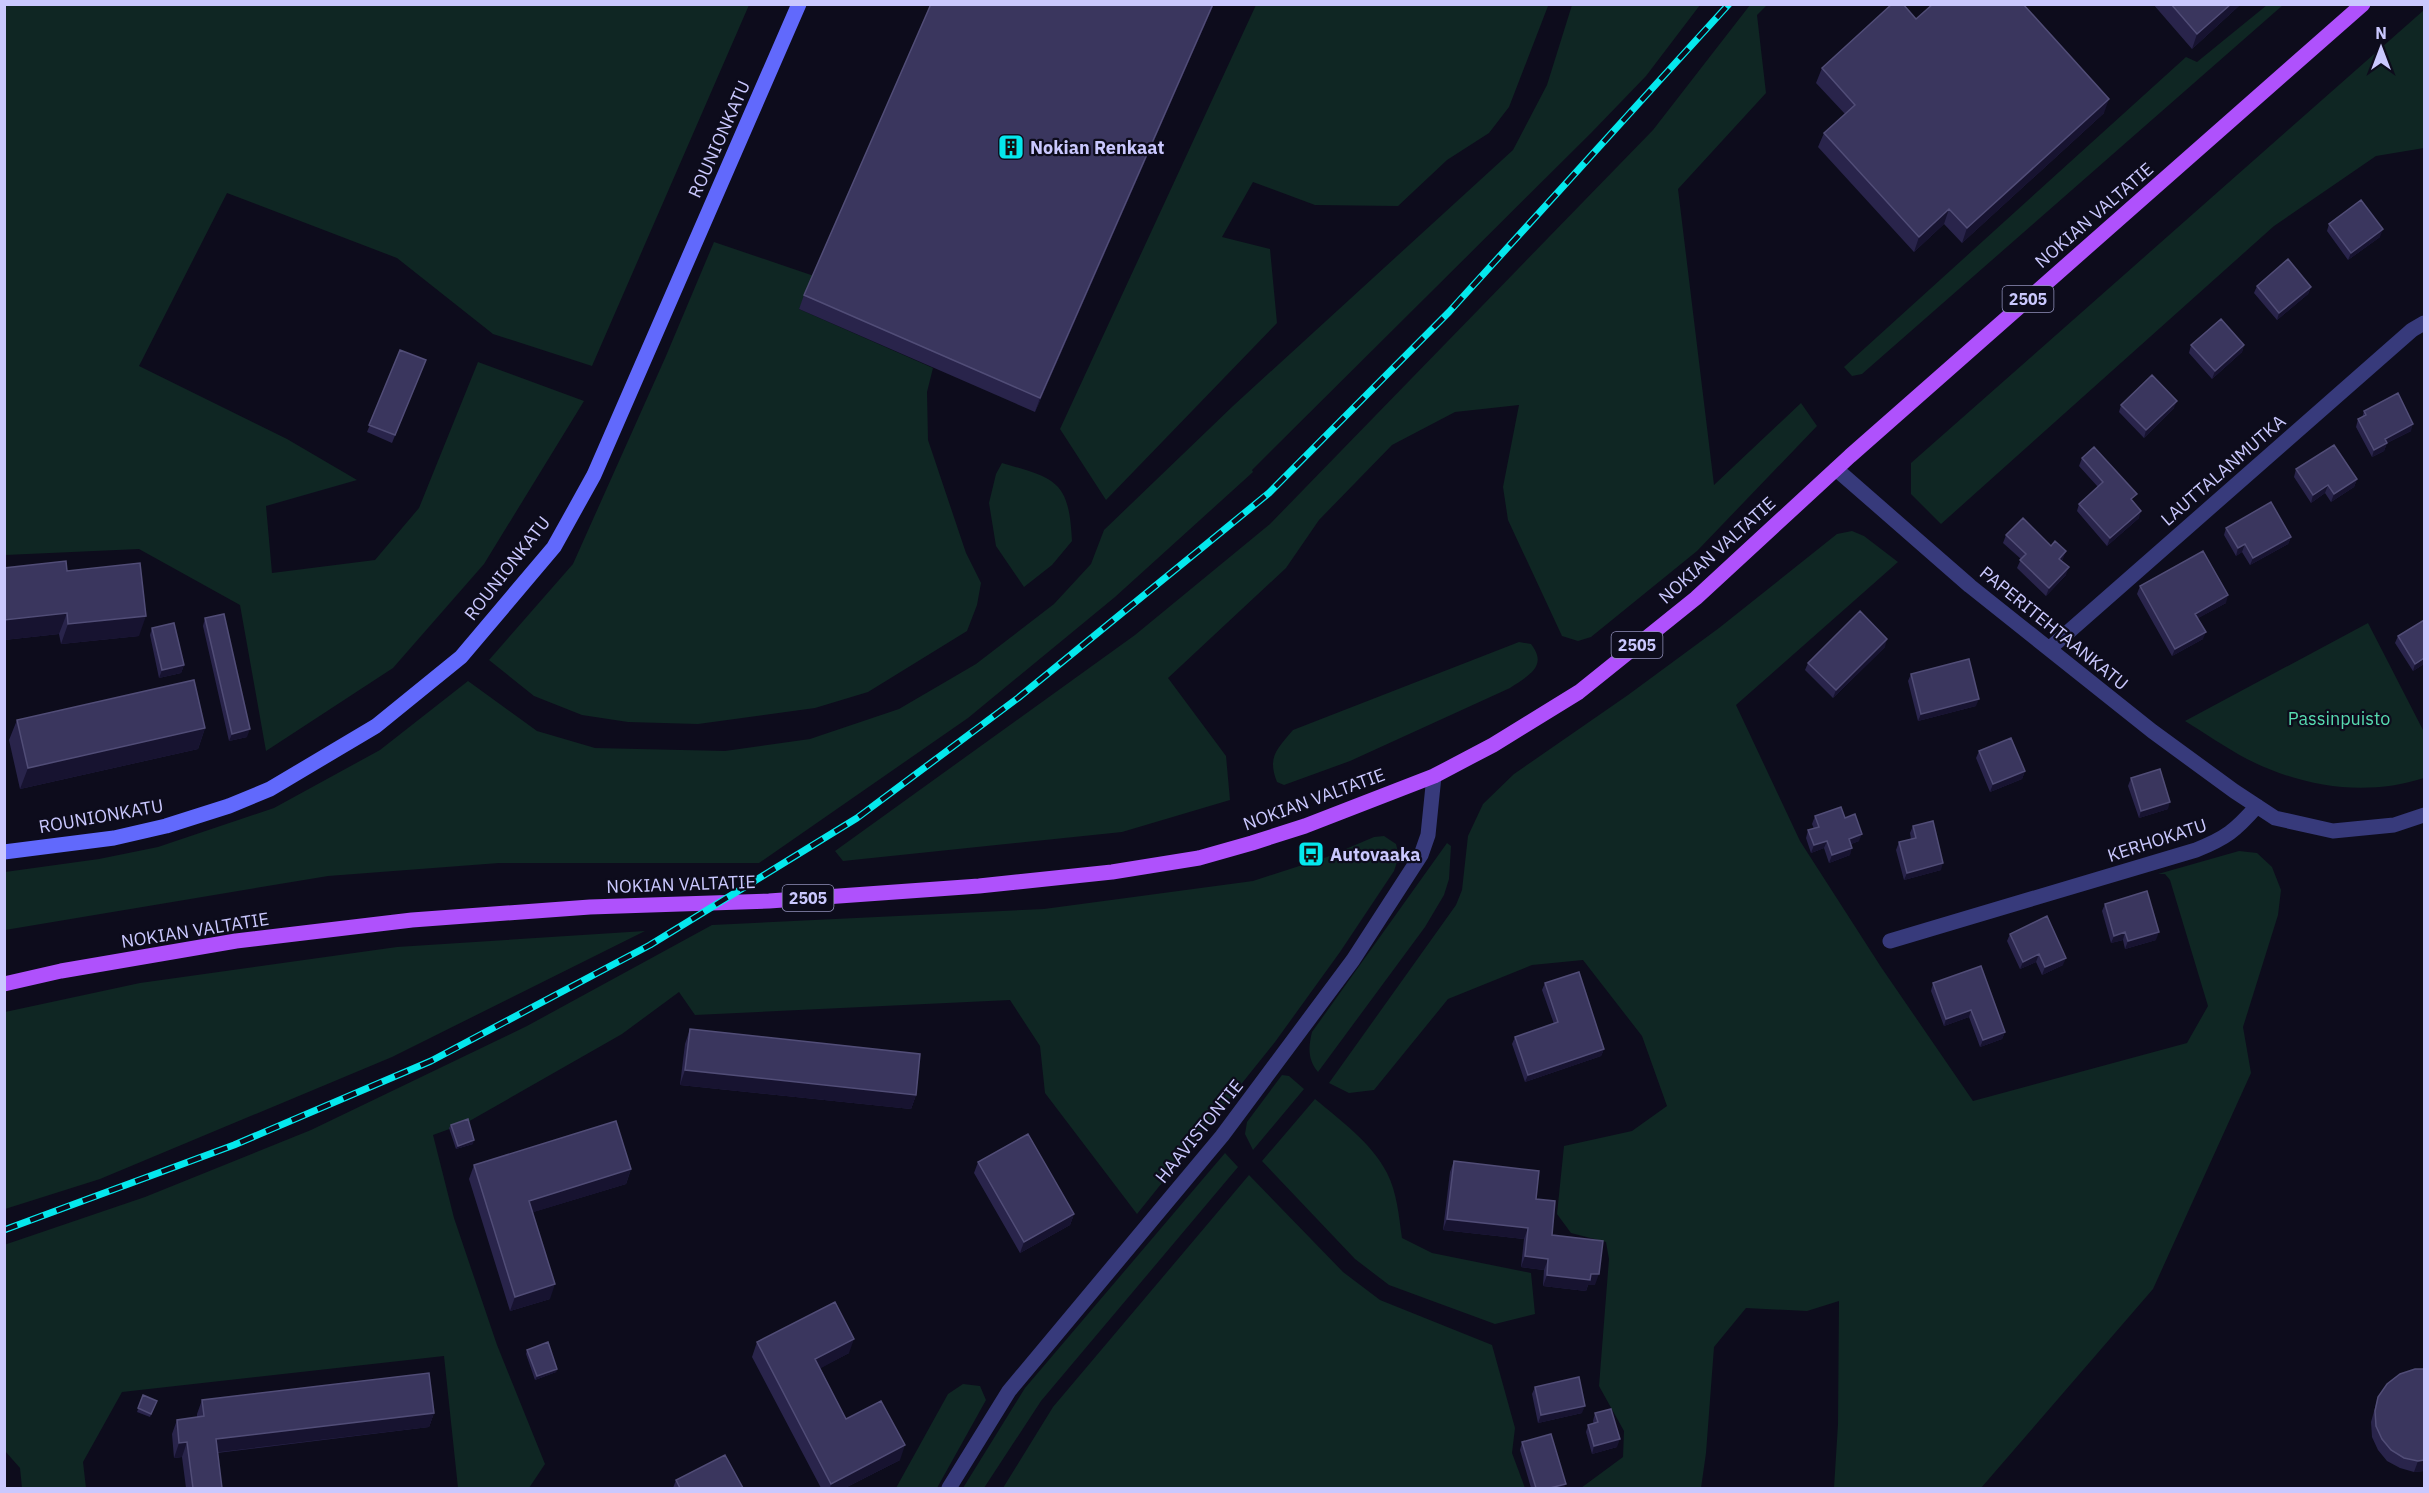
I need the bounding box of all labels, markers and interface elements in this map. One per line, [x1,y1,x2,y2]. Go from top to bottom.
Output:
north arrow [2351,18,2411,78]
text: N [2375,23,2387,43]
street label: ROUNIONKATU [683,77,755,201]
building icon: Nokian Renkaat [996,132,1026,162]
place label: Nokian Renkaat [1030,136,1164,159]
street label: NOKIAN VALTATIE [2030,157,2158,273]
road number: 2505 [2002,286,2054,312]
street label: LAUTTALANMUTKA [2156,409,2290,530]
street label: NOKIAN VALTATIE [1654,491,1780,609]
street label: ROUNIONKATU [459,511,555,625]
street label: PAPERITEHTAANKATU [1975,561,2133,695]
road number: 2505 [1612,632,1662,658]
park label: Passinpuisto [2288,707,2390,730]
street label: NOKIAN VALTATIE [1240,763,1388,835]
street label: ROUNIONKATU [37,794,165,838]
street label: KERHOKATU [2104,813,2210,867]
bus stop icon: Autovaaka [1296,839,1326,869]
place label: Autovaaka [1330,843,1421,866]
street label: NOKIAN VALTATIE [606,870,756,898]
road number: 2505 [782,885,834,911]
street label: NOKIAN VALTATIE [119,907,271,953]
street label: HAAVISTONTIE [1150,1074,1248,1188]

